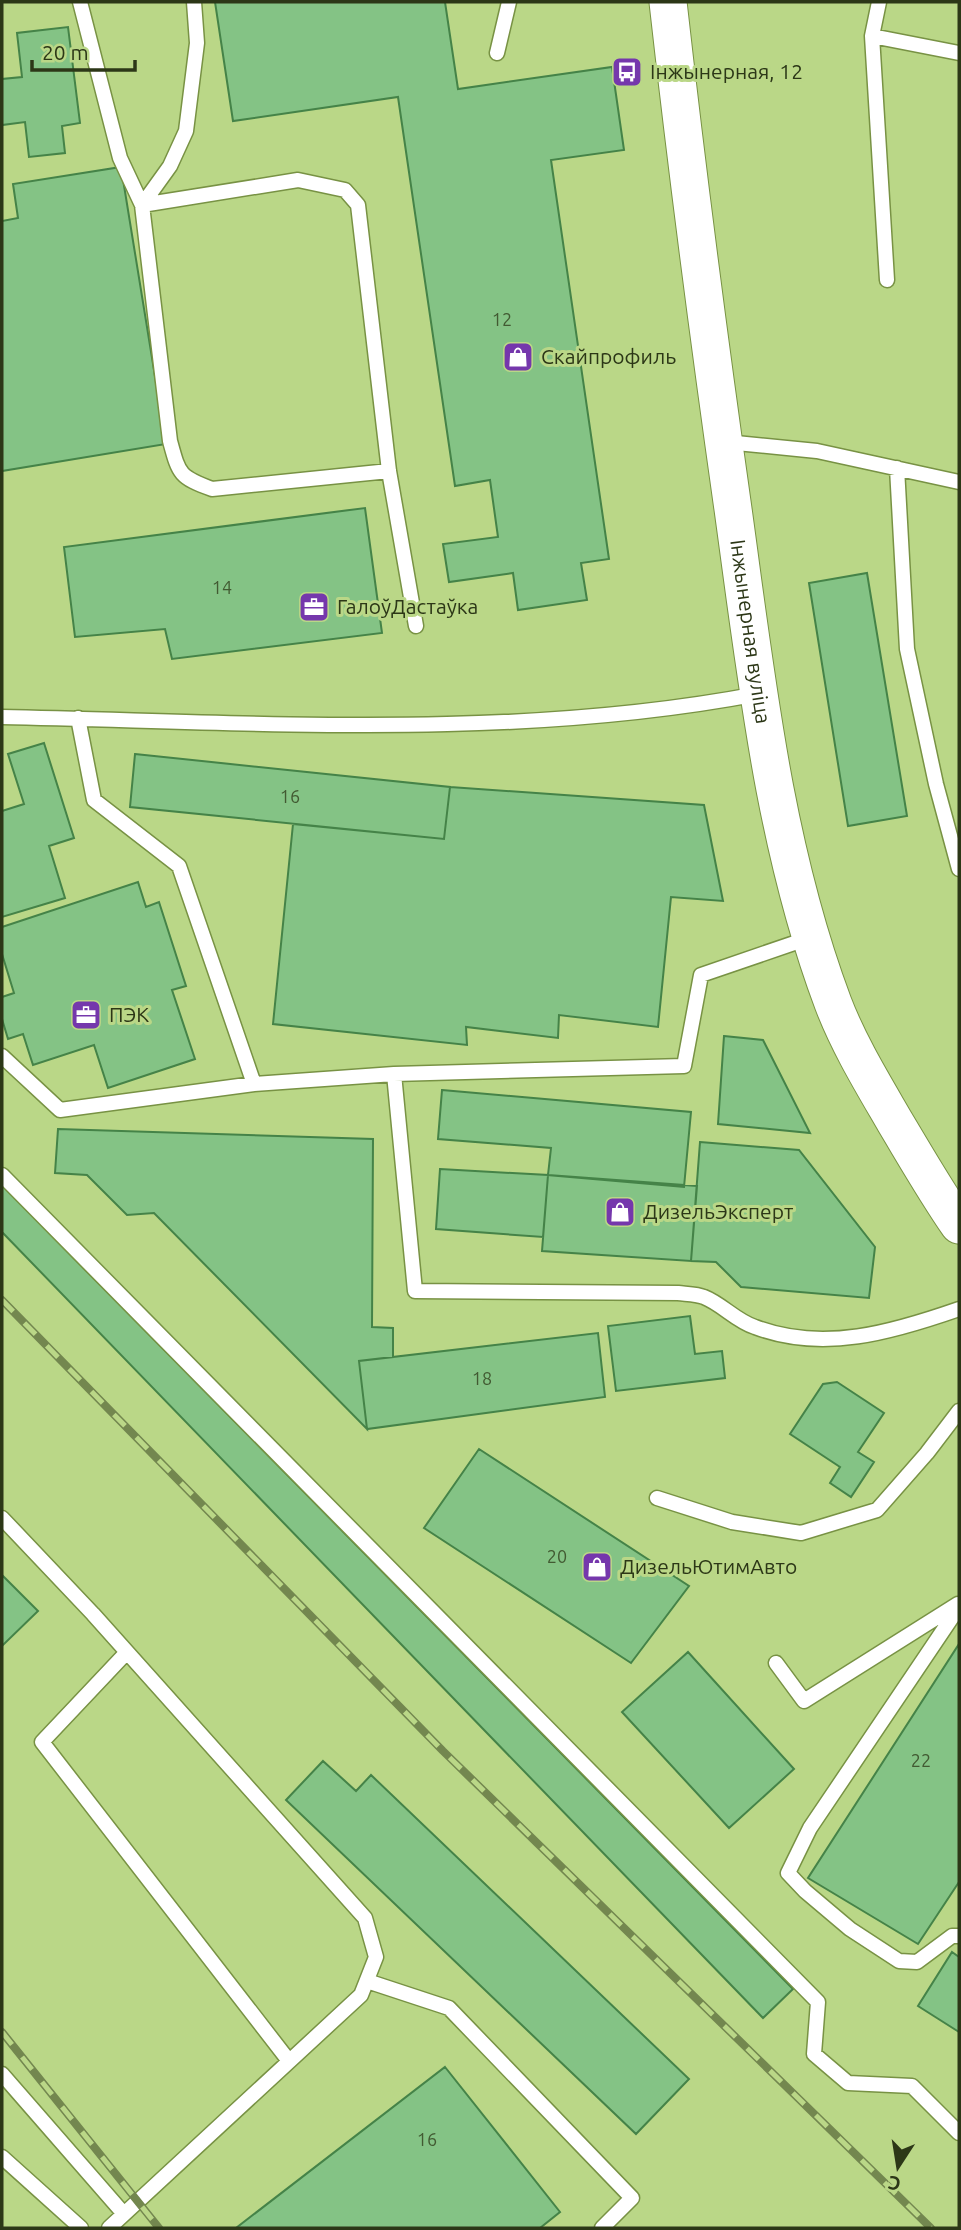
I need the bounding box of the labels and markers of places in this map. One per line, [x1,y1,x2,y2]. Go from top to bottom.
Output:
bus stop icon: Інжынерная, 12 [610,55,644,89]
place label: Інжынерная, 12 [650,59,803,83]
shop icon: Скайпрофиль [501,340,535,374]
place label: Скайпрофиль [541,344,676,368]
office icon: ГалоўДастаўка [297,590,331,624]
place label: ГалоўДастаўка [337,594,478,618]
office icon: ПЭК [69,998,103,1032]
place label: ПЭК [109,1002,149,1026]
shop icon: ДизельЭксперт [603,1195,637,1229]
place label: ДизельЭксперт [643,1199,794,1223]
shop icon: ДизельЮтимАвто [580,1550,614,1584]
place label: ДизельЮтимАвто [620,1554,797,1578]

